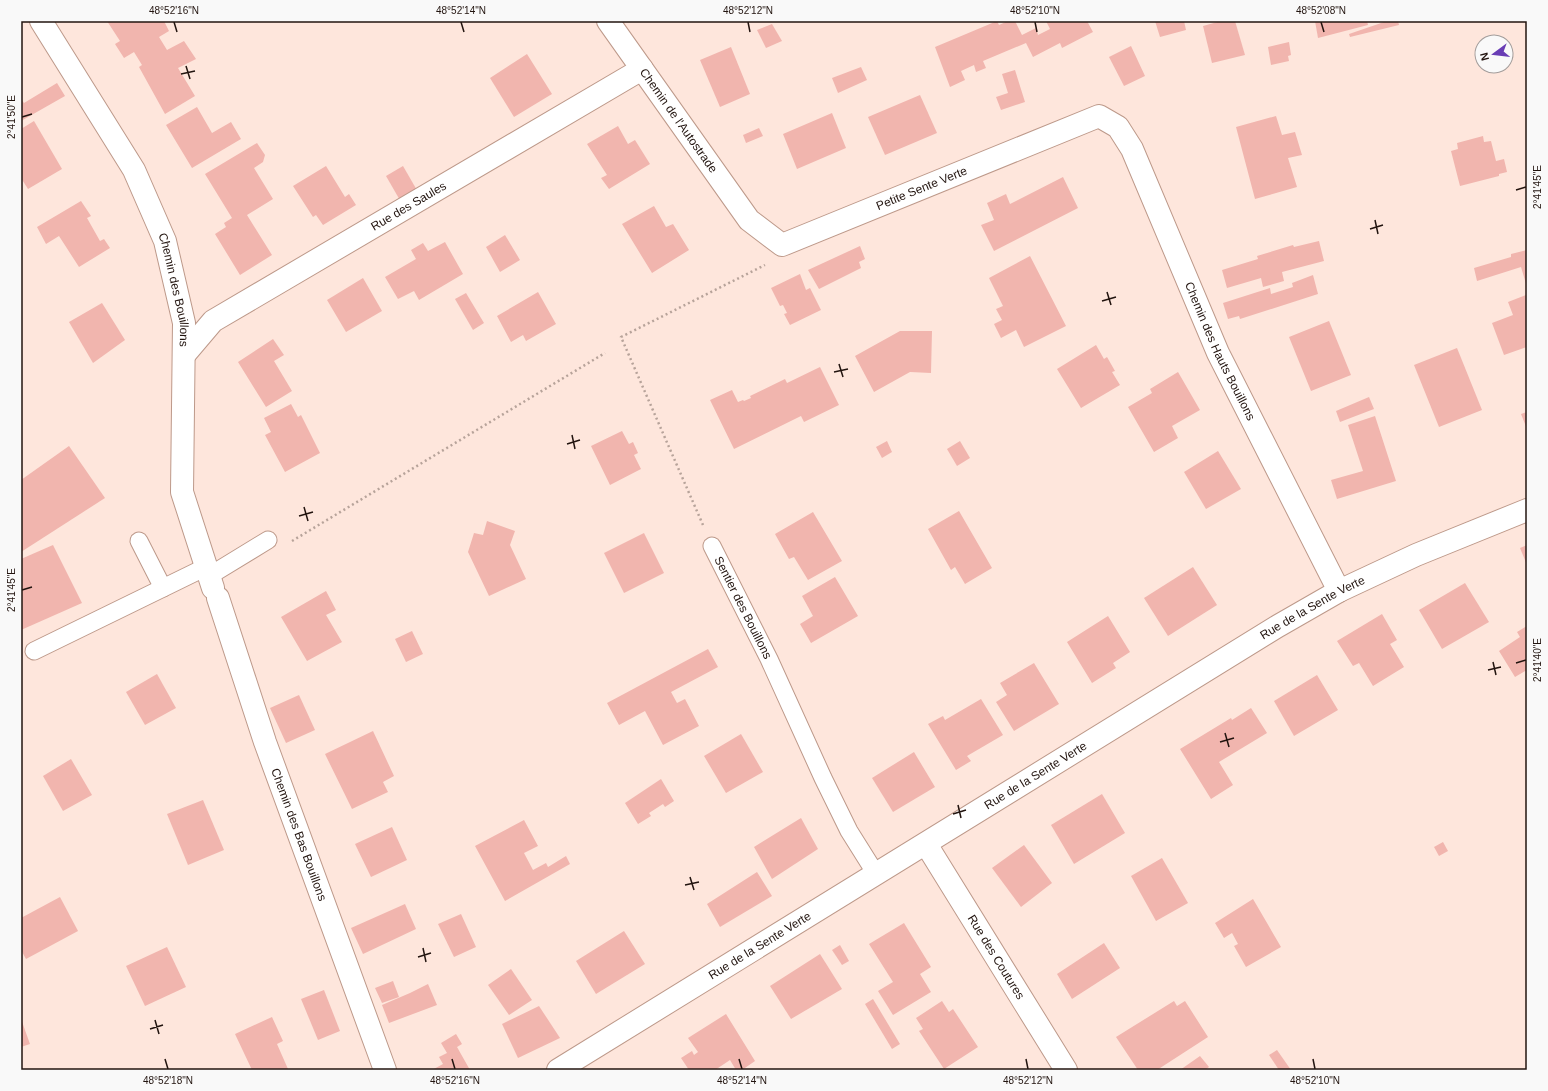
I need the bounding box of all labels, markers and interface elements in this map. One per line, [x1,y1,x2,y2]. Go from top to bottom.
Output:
text: 48°52'16"N [149,5,199,16]
text: 48°52'14"N [436,5,486,16]
text: 48°52'12"N [723,5,773,16]
text: 48°52'10"N [1010,5,1060,16]
text: 48°52'08"N [1296,5,1346,16]
north arrow [1474,34,1514,74]
text: N [1478,51,1491,62]
street label: Chemin de l'Autostrade [637,66,720,176]
text: 2°41'50"E [6,95,17,139]
street label: Petite Sente Verte [874,163,969,213]
text: 2°41'45"E [1532,165,1543,209]
street label: Rue des Saules [368,179,449,234]
street label: Chemin des Bouillons [155,231,191,347]
street label: Chemin des Hauts Bouillons [1182,280,1258,423]
street label: Sentier des Bouillons [711,554,775,661]
text: 2°41'45"E [6,568,17,612]
street label: Rue de la Sente Verte [1258,573,1367,642]
text: 2°41'40"E [1532,638,1543,682]
street label: Rue de la Sente Verte [982,739,1090,812]
street label: Chemin des Bas Bouillons [268,766,330,903]
street label: Rue de la Sente Verte [706,909,814,982]
street label: Rue des Coutures [965,912,1027,1002]
text: 48°52'18"N [143,1075,193,1086]
text: 48°52'16"N [430,1075,480,1086]
text: 48°52'14"N [717,1075,767,1086]
text: 48°52'12"N [1003,1075,1053,1086]
text: 48°52'10"N [1290,1075,1340,1086]

